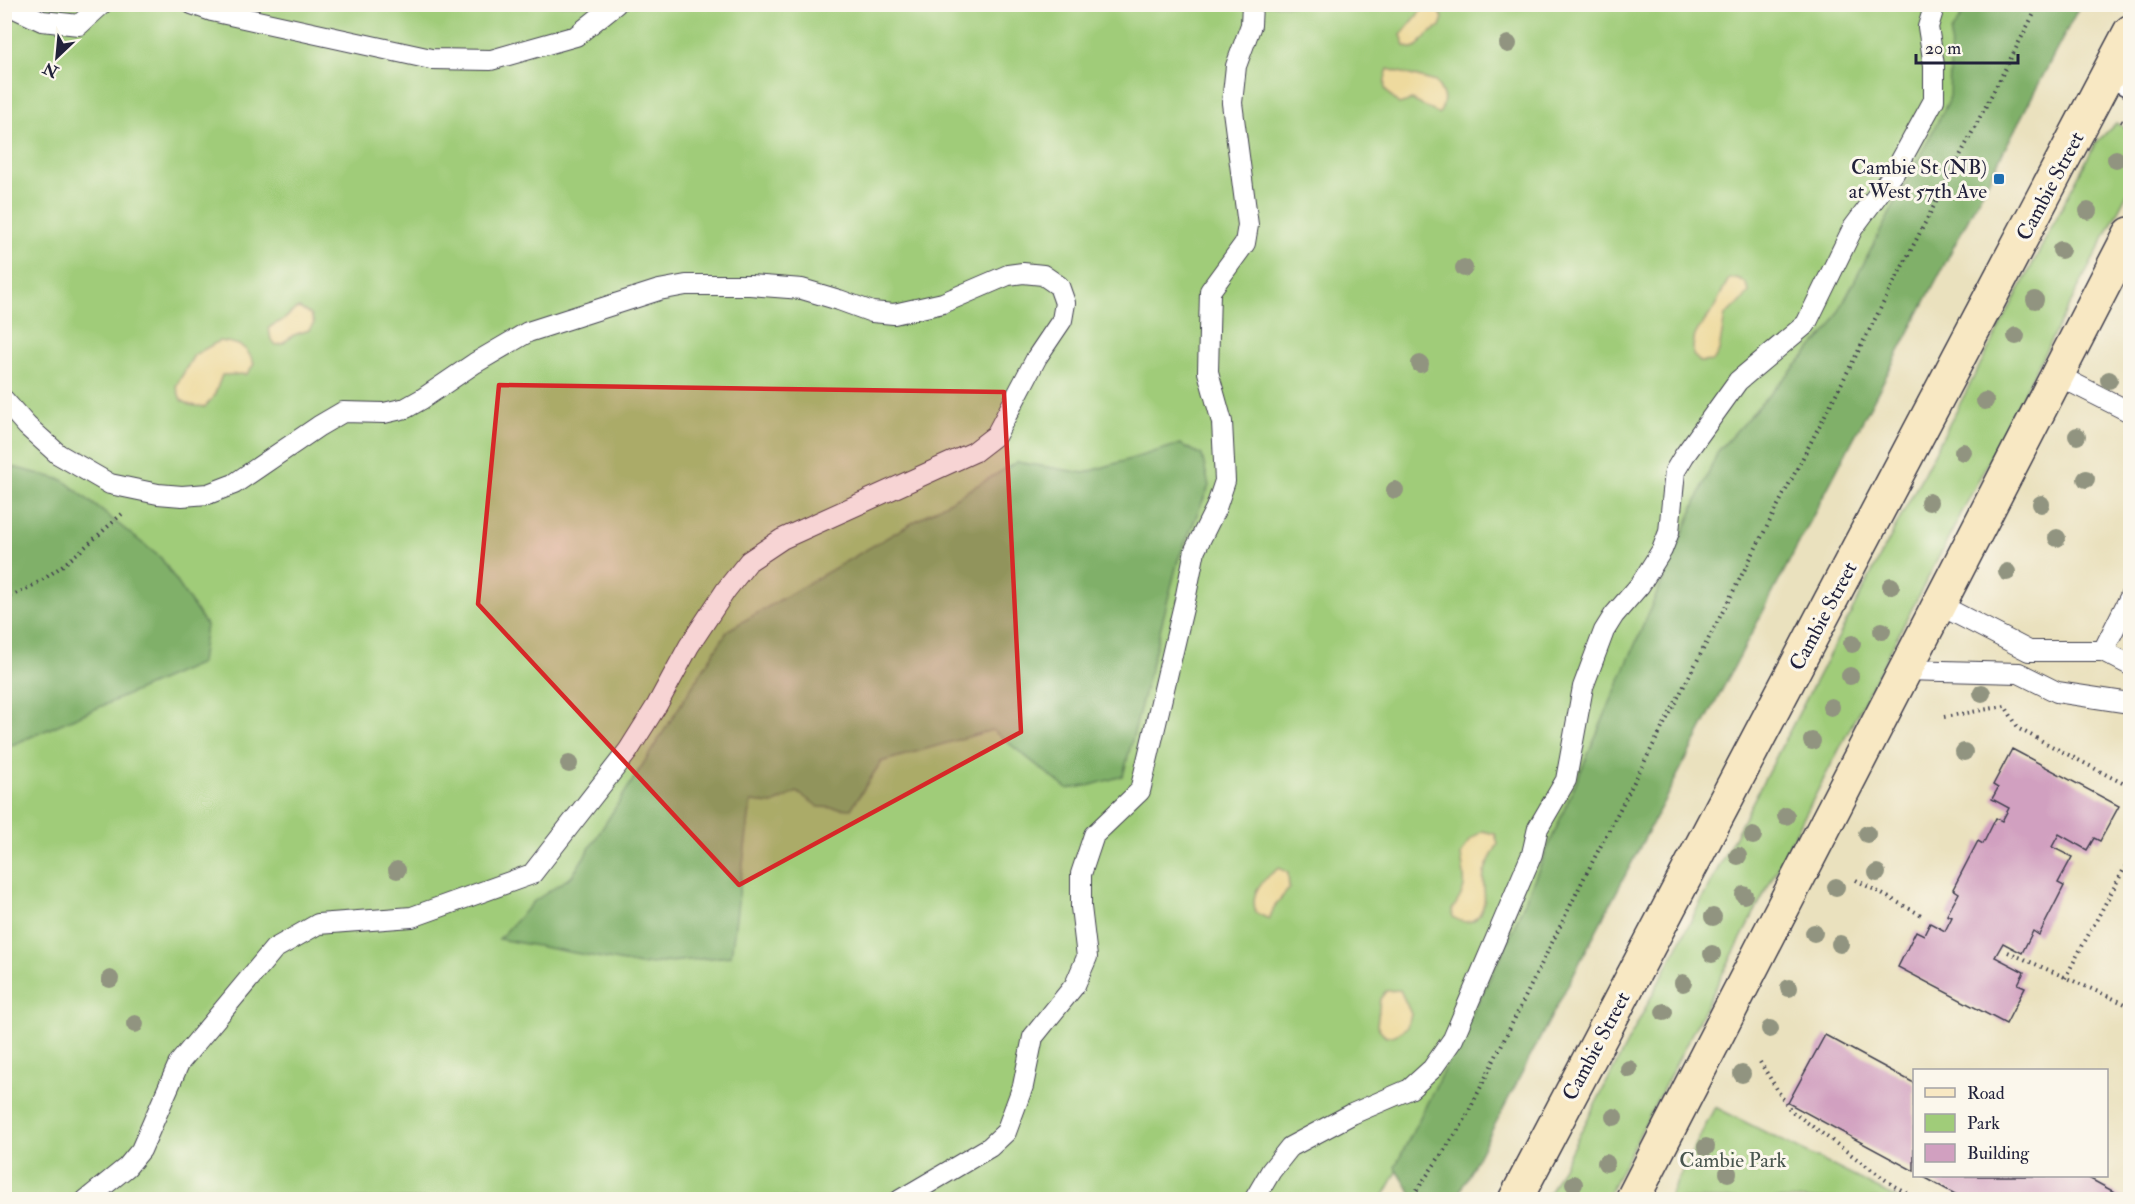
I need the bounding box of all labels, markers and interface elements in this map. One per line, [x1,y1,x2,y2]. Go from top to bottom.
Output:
north arrow [27,27,87,87]
scale bar [1916,27,2018,65]
text: 20 m [1925,37,1961,60]
text: N [39,57,63,82]
street label: Cambie Street [2010,127,2091,245]
place label: Cambie St (NB) at West 57th Ave [1849,154,1987,205]
marker: Cambie St (NB) at West 57th Ave [1992,172,2006,186]
street label: Cambie Street [1783,557,1864,675]
street label: Cambie Street [1556,987,1637,1105]
legend [1913,1069,2108,1177]
text: Road [1967,1082,2005,1105]
text: Park [1967,1112,2000,1135]
text: Building [1967,1142,2030,1165]
park label: Cambie Park [1679,1147,1787,1174]

